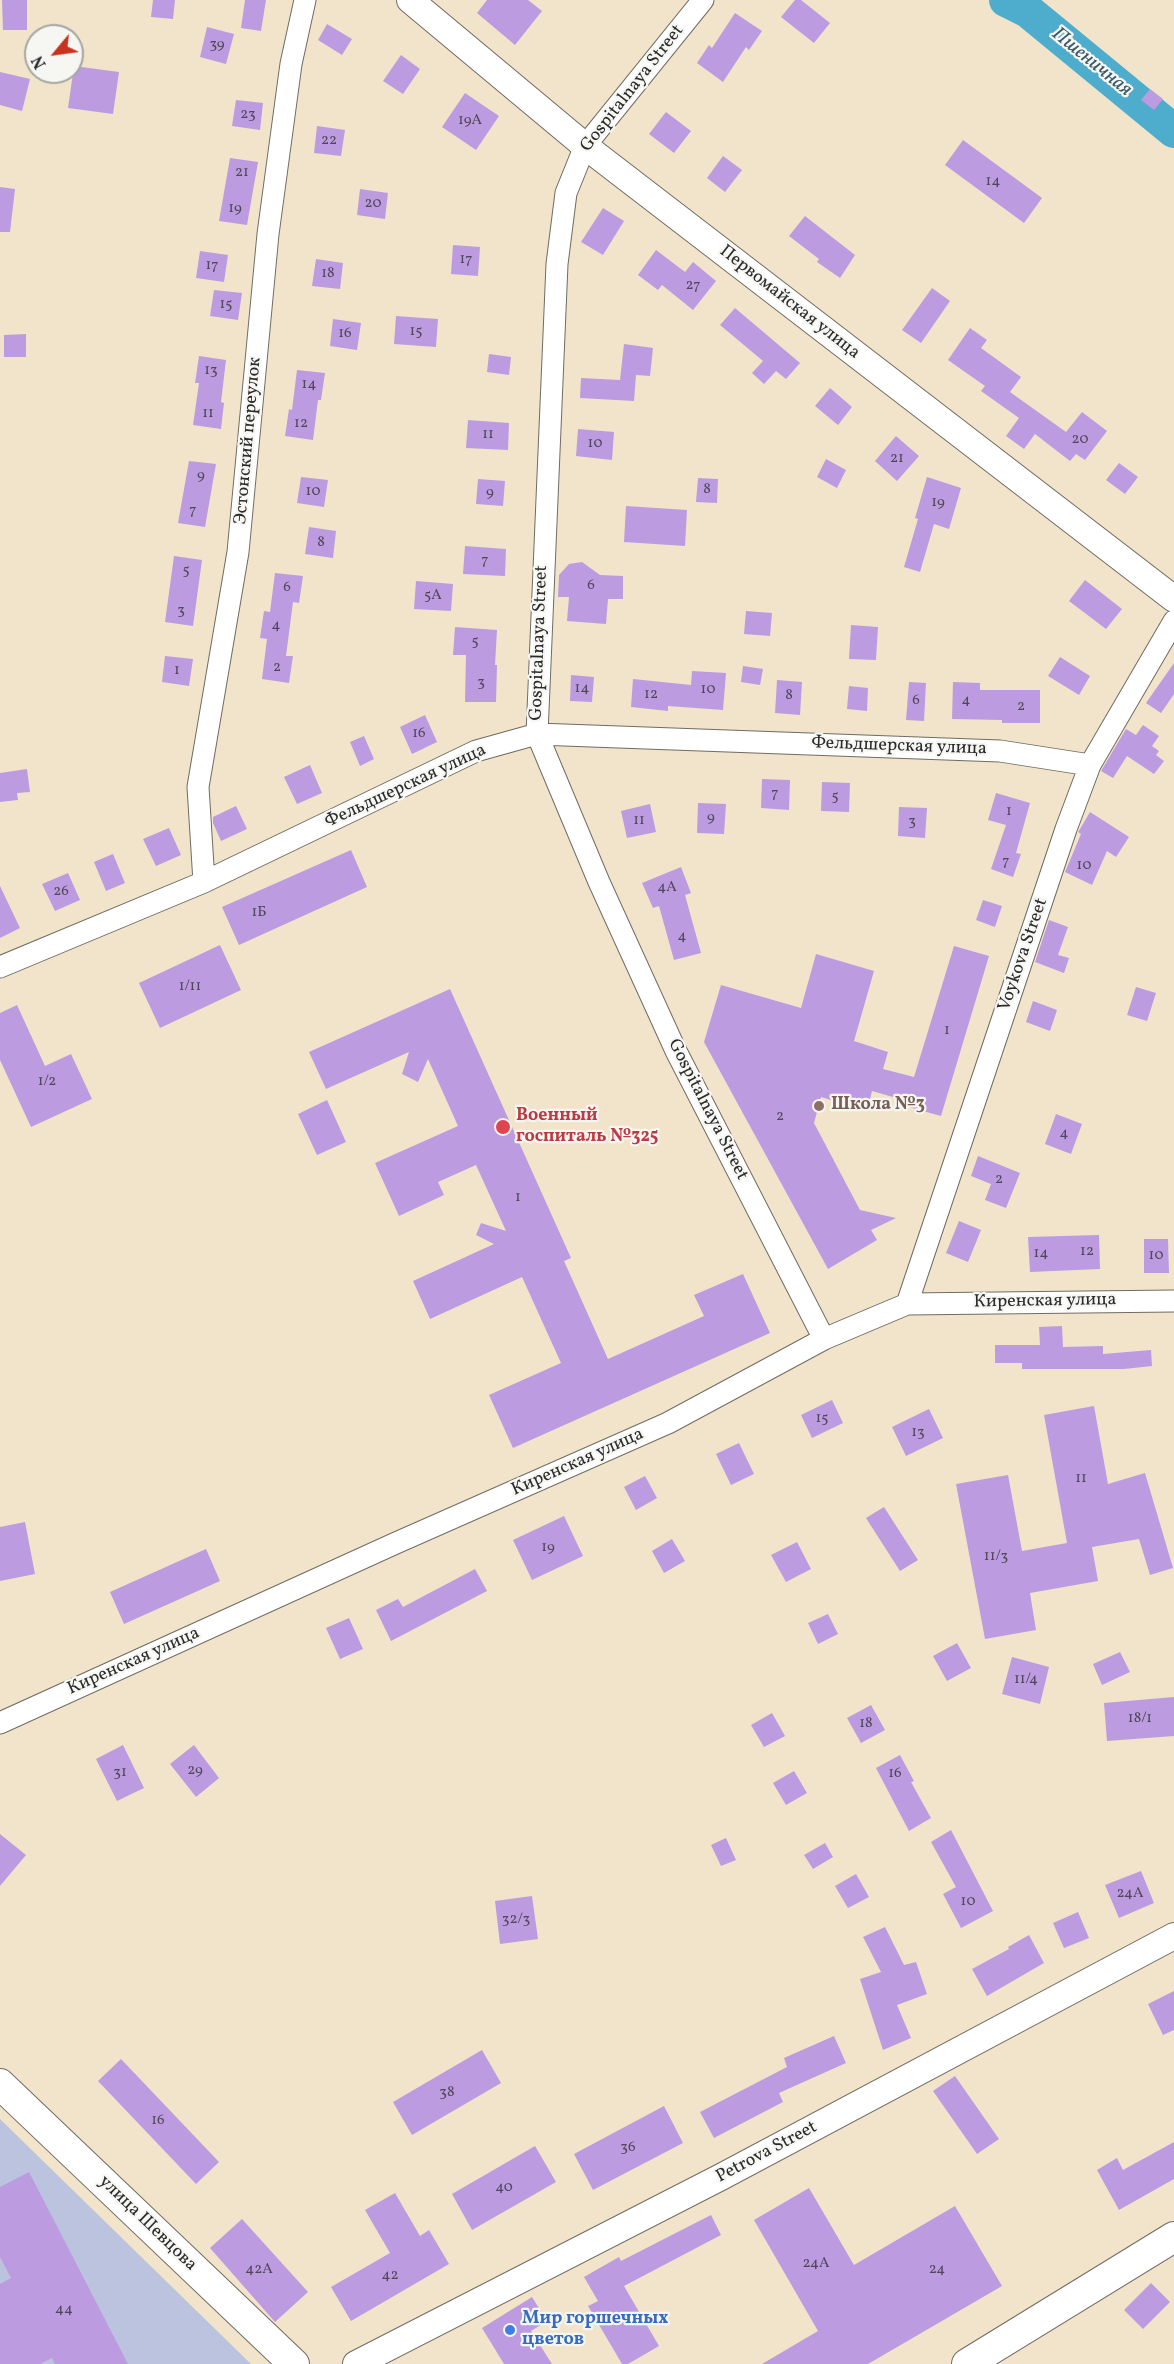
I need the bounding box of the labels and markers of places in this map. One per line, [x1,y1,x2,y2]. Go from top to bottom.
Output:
place label: Школа №3 [831,1095,925,1117]
marker: Школа №3 [812,1099,826,1113]
place label: Военный госпиталь №325 [516,1106,659,1148]
marker: Военный госпиталь №325 [494,1118,512,1136]
place label: Мир горшечных цветов [522,2309,668,2352]
marker: Мир горшечных цветов [503,2323,517,2337]

